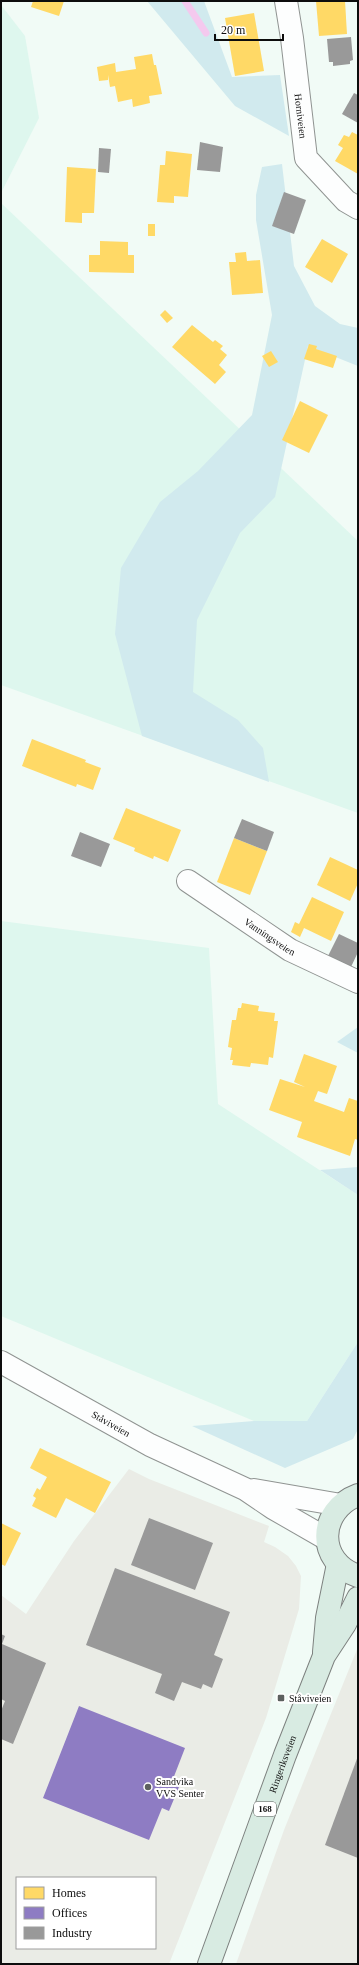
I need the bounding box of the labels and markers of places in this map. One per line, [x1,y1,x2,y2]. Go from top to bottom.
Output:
marker: Ståviveien [276,1693,286,1703]
place label: Ståviveien [289,1693,331,1704]
place label: Sandvika VVS Senter [156,1776,205,1799]
marker: Sandvika VVS Senter [143,1782,153,1792]

